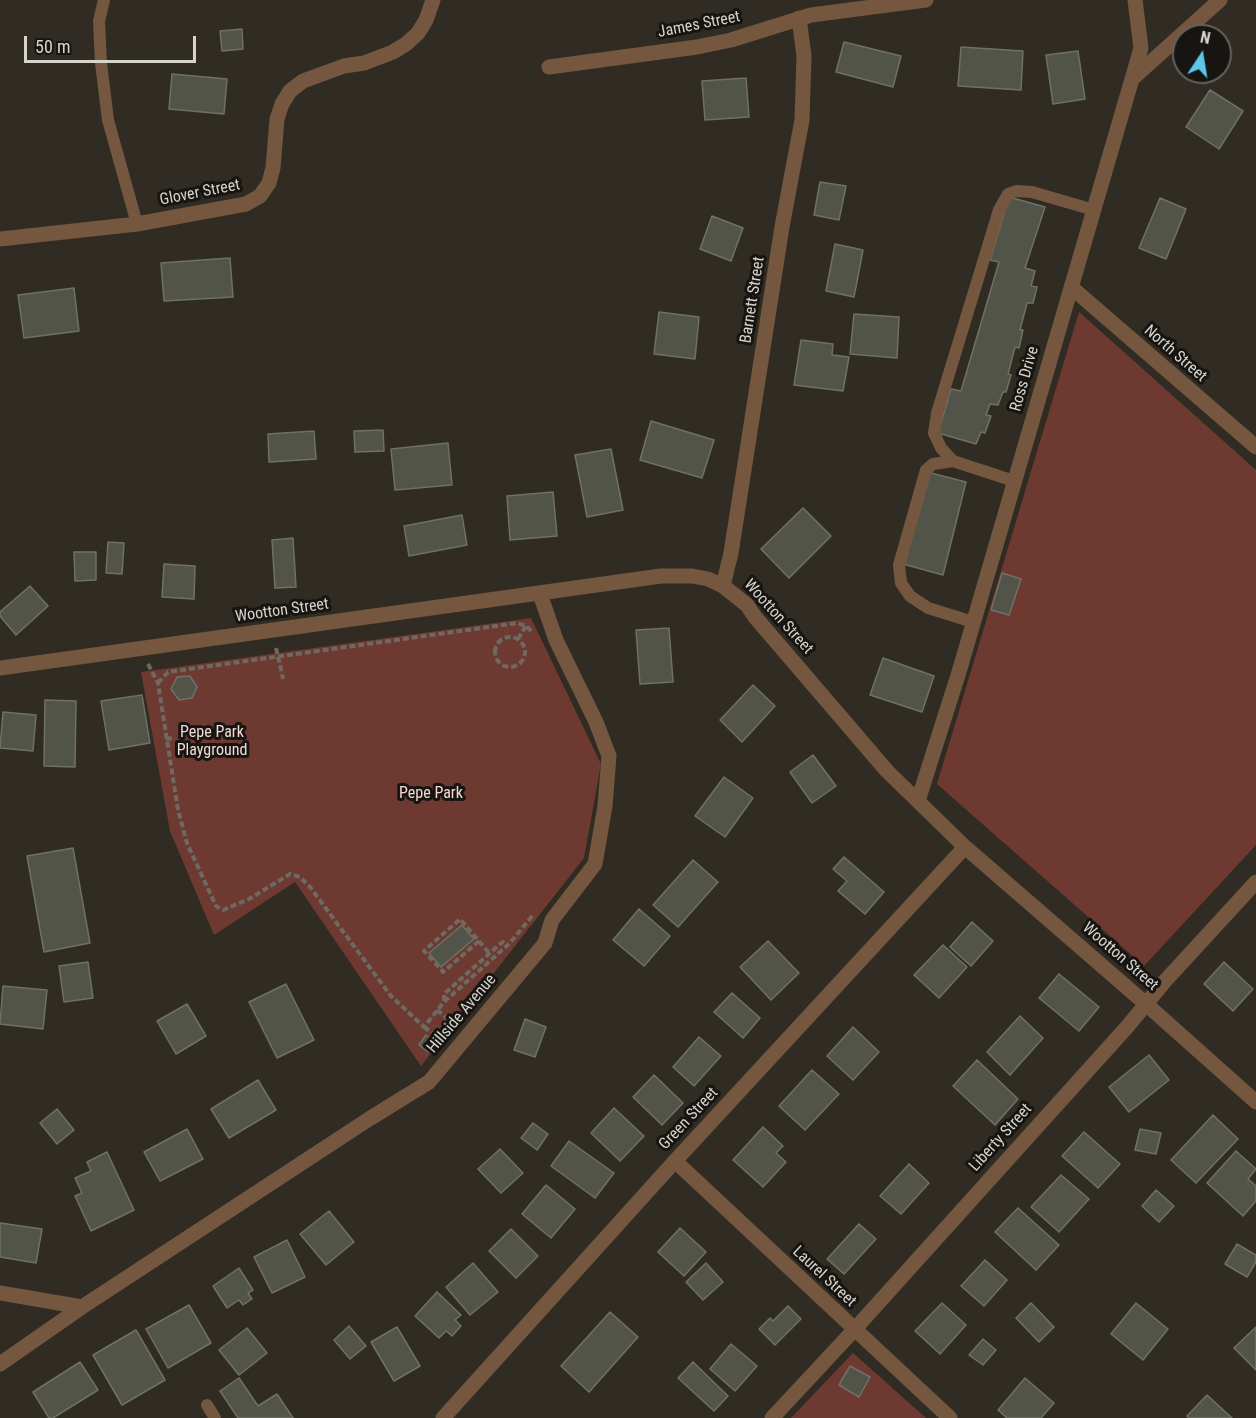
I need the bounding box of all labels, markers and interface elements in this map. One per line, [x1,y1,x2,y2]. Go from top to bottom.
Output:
street label: James Street [656,8,742,42]
scale bar [27,24,200,62]
north arrow [1172,24,1232,84]
text: N [1199,28,1212,48]
text: 50 m [35,36,70,57]
street label: Glover Street [158,176,242,210]
street label: Barnett Street [737,255,769,345]
street label: North Street [1140,322,1210,386]
street label: Ross Drive [1007,344,1043,414]
street label: Wootton Street [739,576,817,658]
street label: Wootton Street [234,595,330,627]
park label: Pepe Park Playground [177,723,247,761]
park label: Pepe Park [399,784,463,804]
street label: Wootton Street [1078,919,1162,995]
street label: Hillside Avenue [423,971,501,1057]
street label: Green Street [655,1084,723,1154]
street label: Liberty Street [966,1100,1036,1176]
street label: Laurel Street [788,1243,860,1311]

